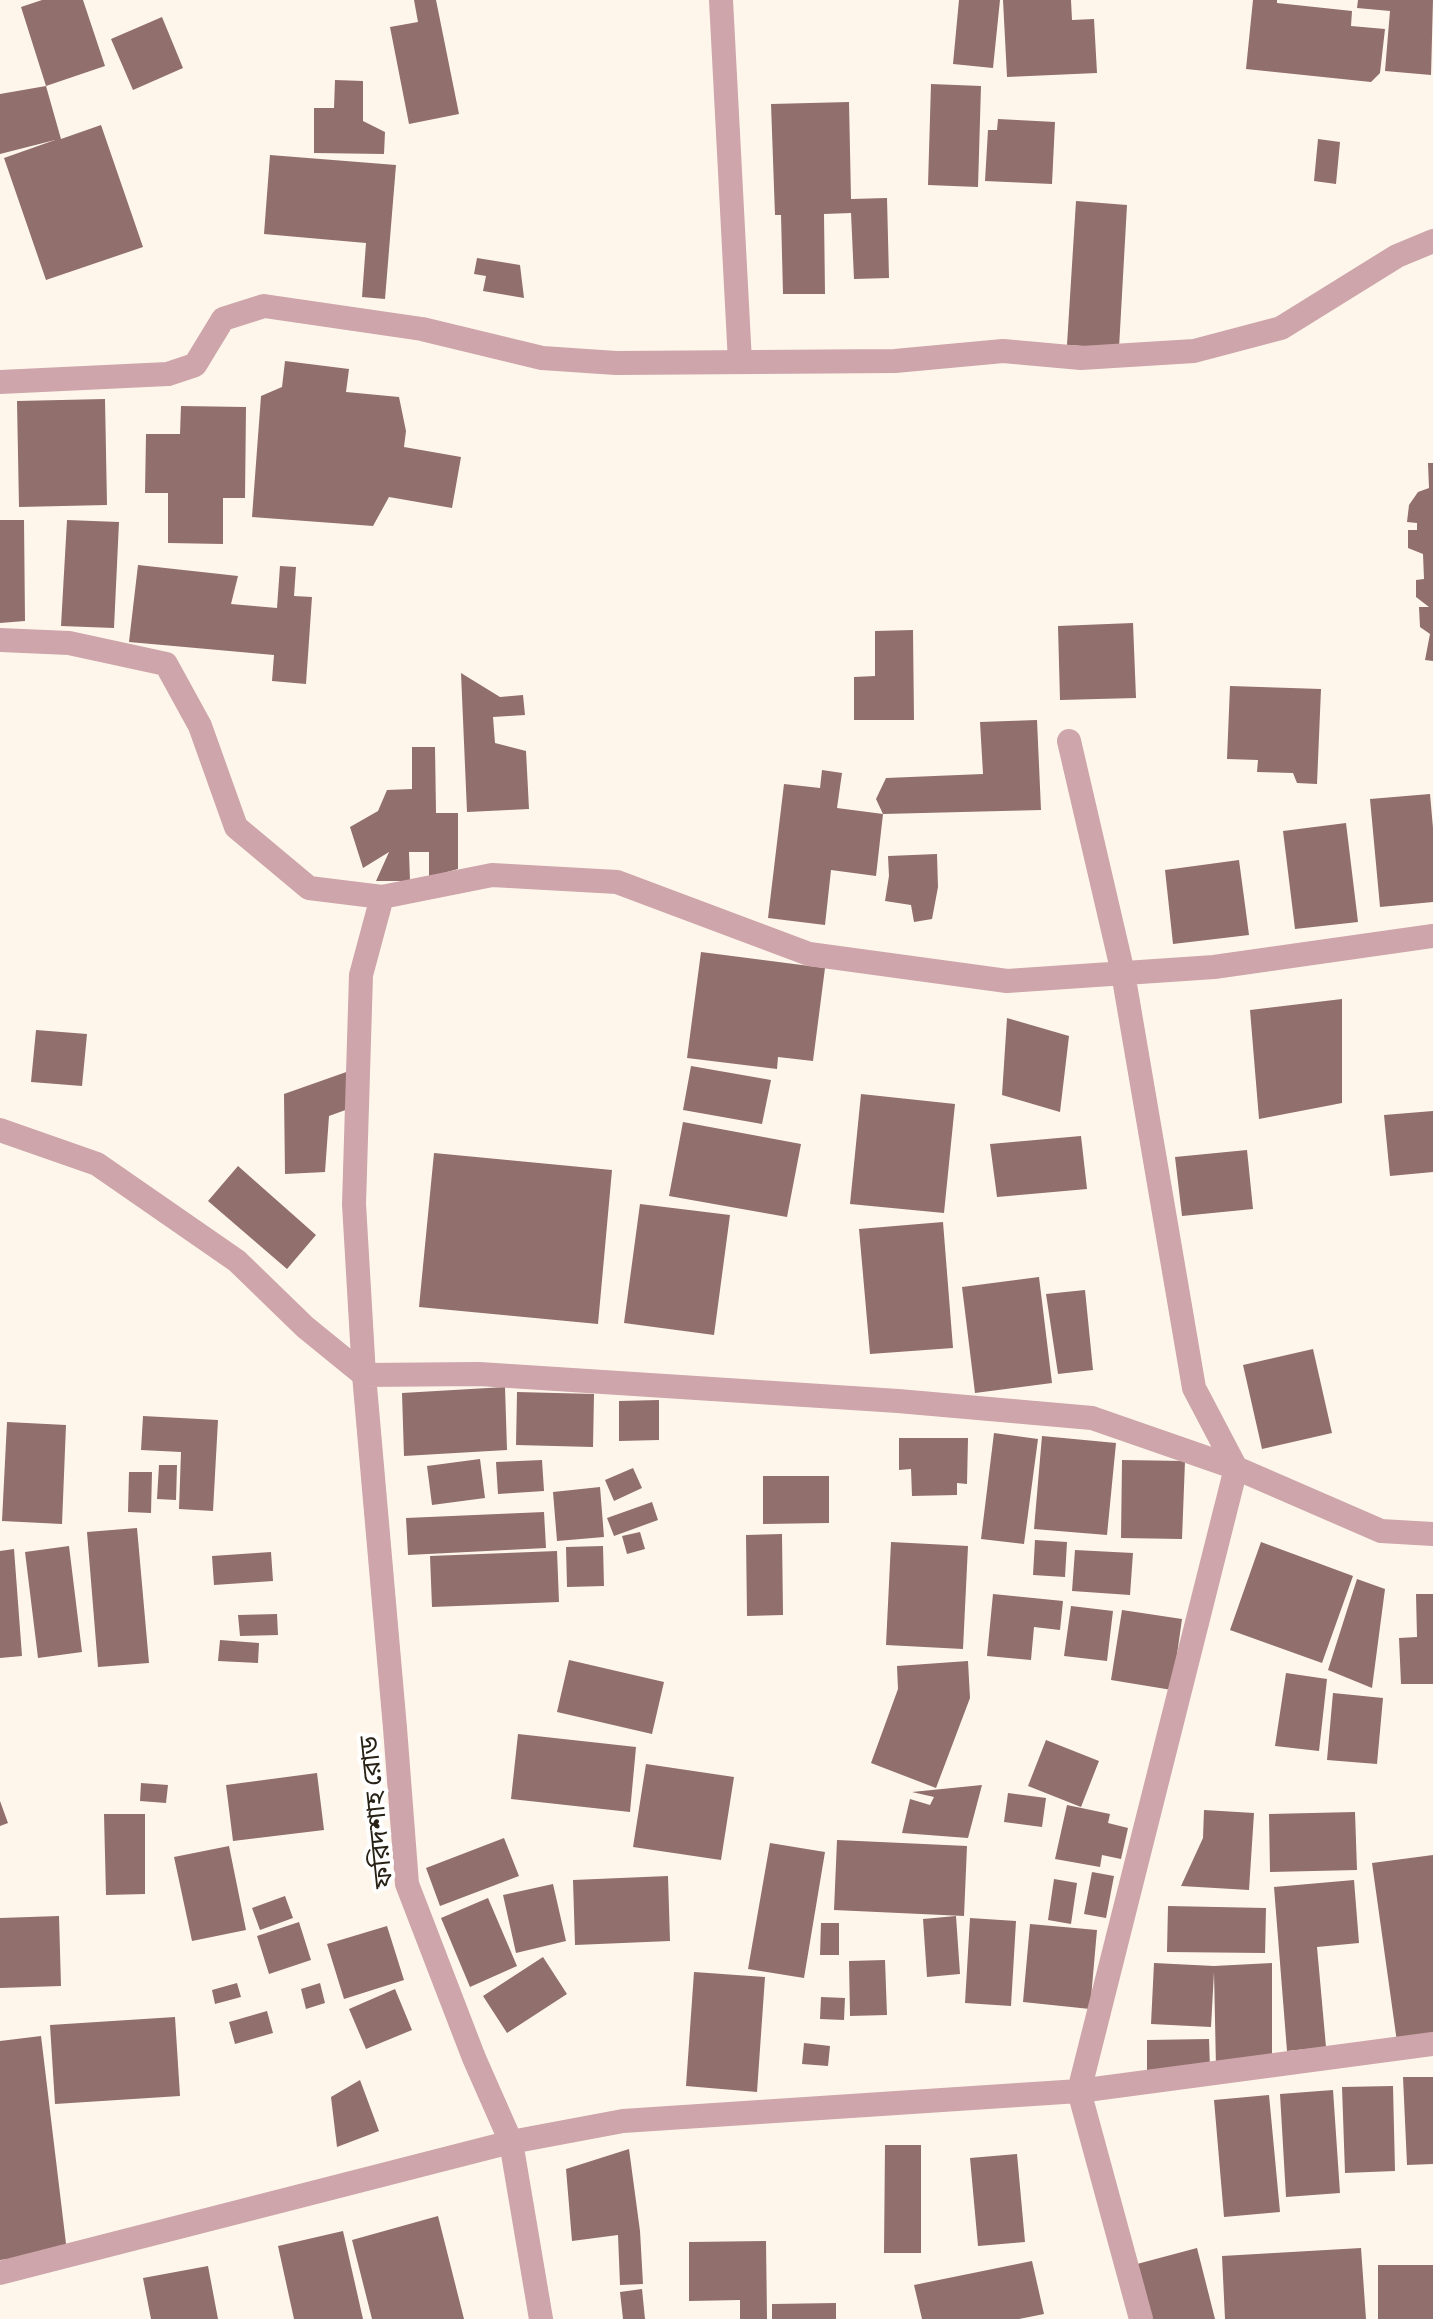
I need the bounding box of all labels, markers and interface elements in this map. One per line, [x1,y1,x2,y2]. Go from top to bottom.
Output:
street label: ফরিদশাহ রোড [352,1734,400,1890]

